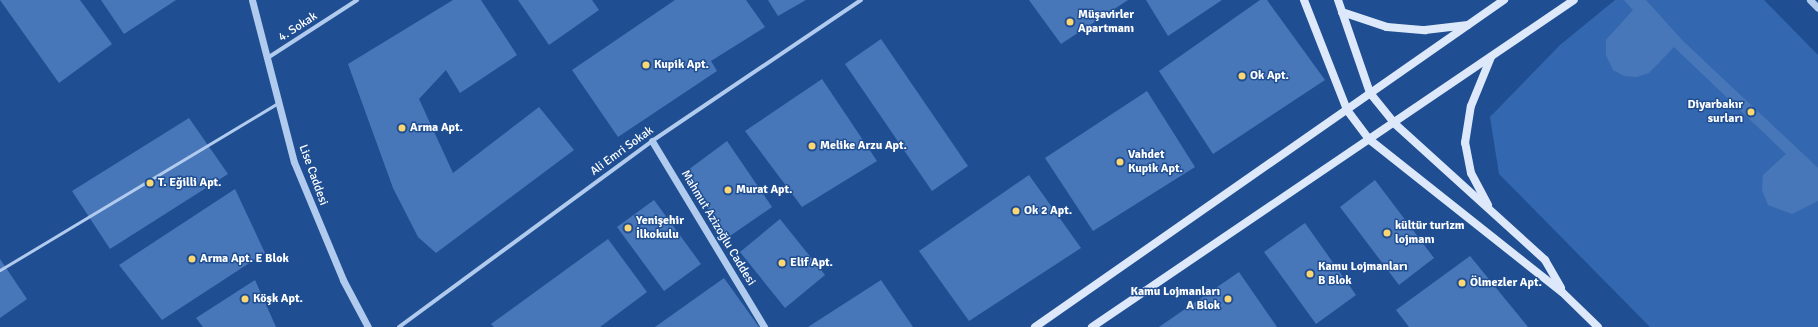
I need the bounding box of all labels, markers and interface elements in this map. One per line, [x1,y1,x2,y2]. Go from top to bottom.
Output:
place label: Müşavirler Apartmanı [1078,8,1134,36]
street label: 4. Sokak [276,9,320,45]
marker: Müşavirler Apartmanı [1065,17,1075,27]
place label: Kupik Apt. [654,58,709,72]
marker: Kupik Apt. [641,60,651,70]
place label: Ok Apt. [1250,69,1289,83]
marker: Ok Apt. [1237,71,1247,81]
place label: Diyarbakır surları [1688,98,1743,126]
marker: Diyarbakır surları [1746,107,1756,117]
place label: Arma Apt. [410,121,463,135]
marker: Arma Apt. [397,123,407,133]
street label: Ali Emri Sokak [588,123,656,179]
place label: Melike Arzu Apt. [820,139,907,153]
marker: Melike Arzu Apt. [807,141,817,151]
street label: Lise Caddesi [295,143,331,207]
place label: Vahdet Kupik Apt. [1128,148,1183,176]
marker: Vahdet Kupik Apt. [1115,157,1125,167]
street label: Mahmut Azizoğlu Caddesi [678,168,758,288]
place label: T. Eğilli Apt. [158,176,222,190]
marker: T. Eğilli Apt. [145,178,155,188]
place label: Murat Apt. [736,183,792,197]
marker: Murat Apt. [723,185,733,195]
place label: Ok 2 Apt. [1024,204,1072,218]
marker: Ok 2 Apt. [1011,206,1021,216]
place label: Yenişehir İlkokulu [636,214,684,242]
place label: kültür turizm lojmanı [1395,219,1465,247]
marker: Yenişehir İlkokulu [623,223,633,233]
marker: kültür turizm lojmanı [1382,228,1392,238]
place label: Arma Apt. E Blok [200,252,289,266]
marker: Arma Apt. E Blok [187,254,197,264]
place label: Elif Apt. [790,256,833,270]
marker: Elif Apt. [777,258,787,268]
place label: Kamu Lojmanları B Blok [1318,260,1408,288]
marker: Kamu Lojmanları B Blok [1305,269,1315,279]
place label: Ölmezler Apt. [1470,276,1542,290]
marker: Ölmezler Apt. [1457,278,1467,288]
place label: Kamu Lojmanları A Blok [1130,285,1220,313]
place label: Köşk Apt. [253,292,303,306]
marker: Köşk Apt. [240,294,250,304]
marker: Kamu Lojmanları A Blok [1223,294,1233,304]

